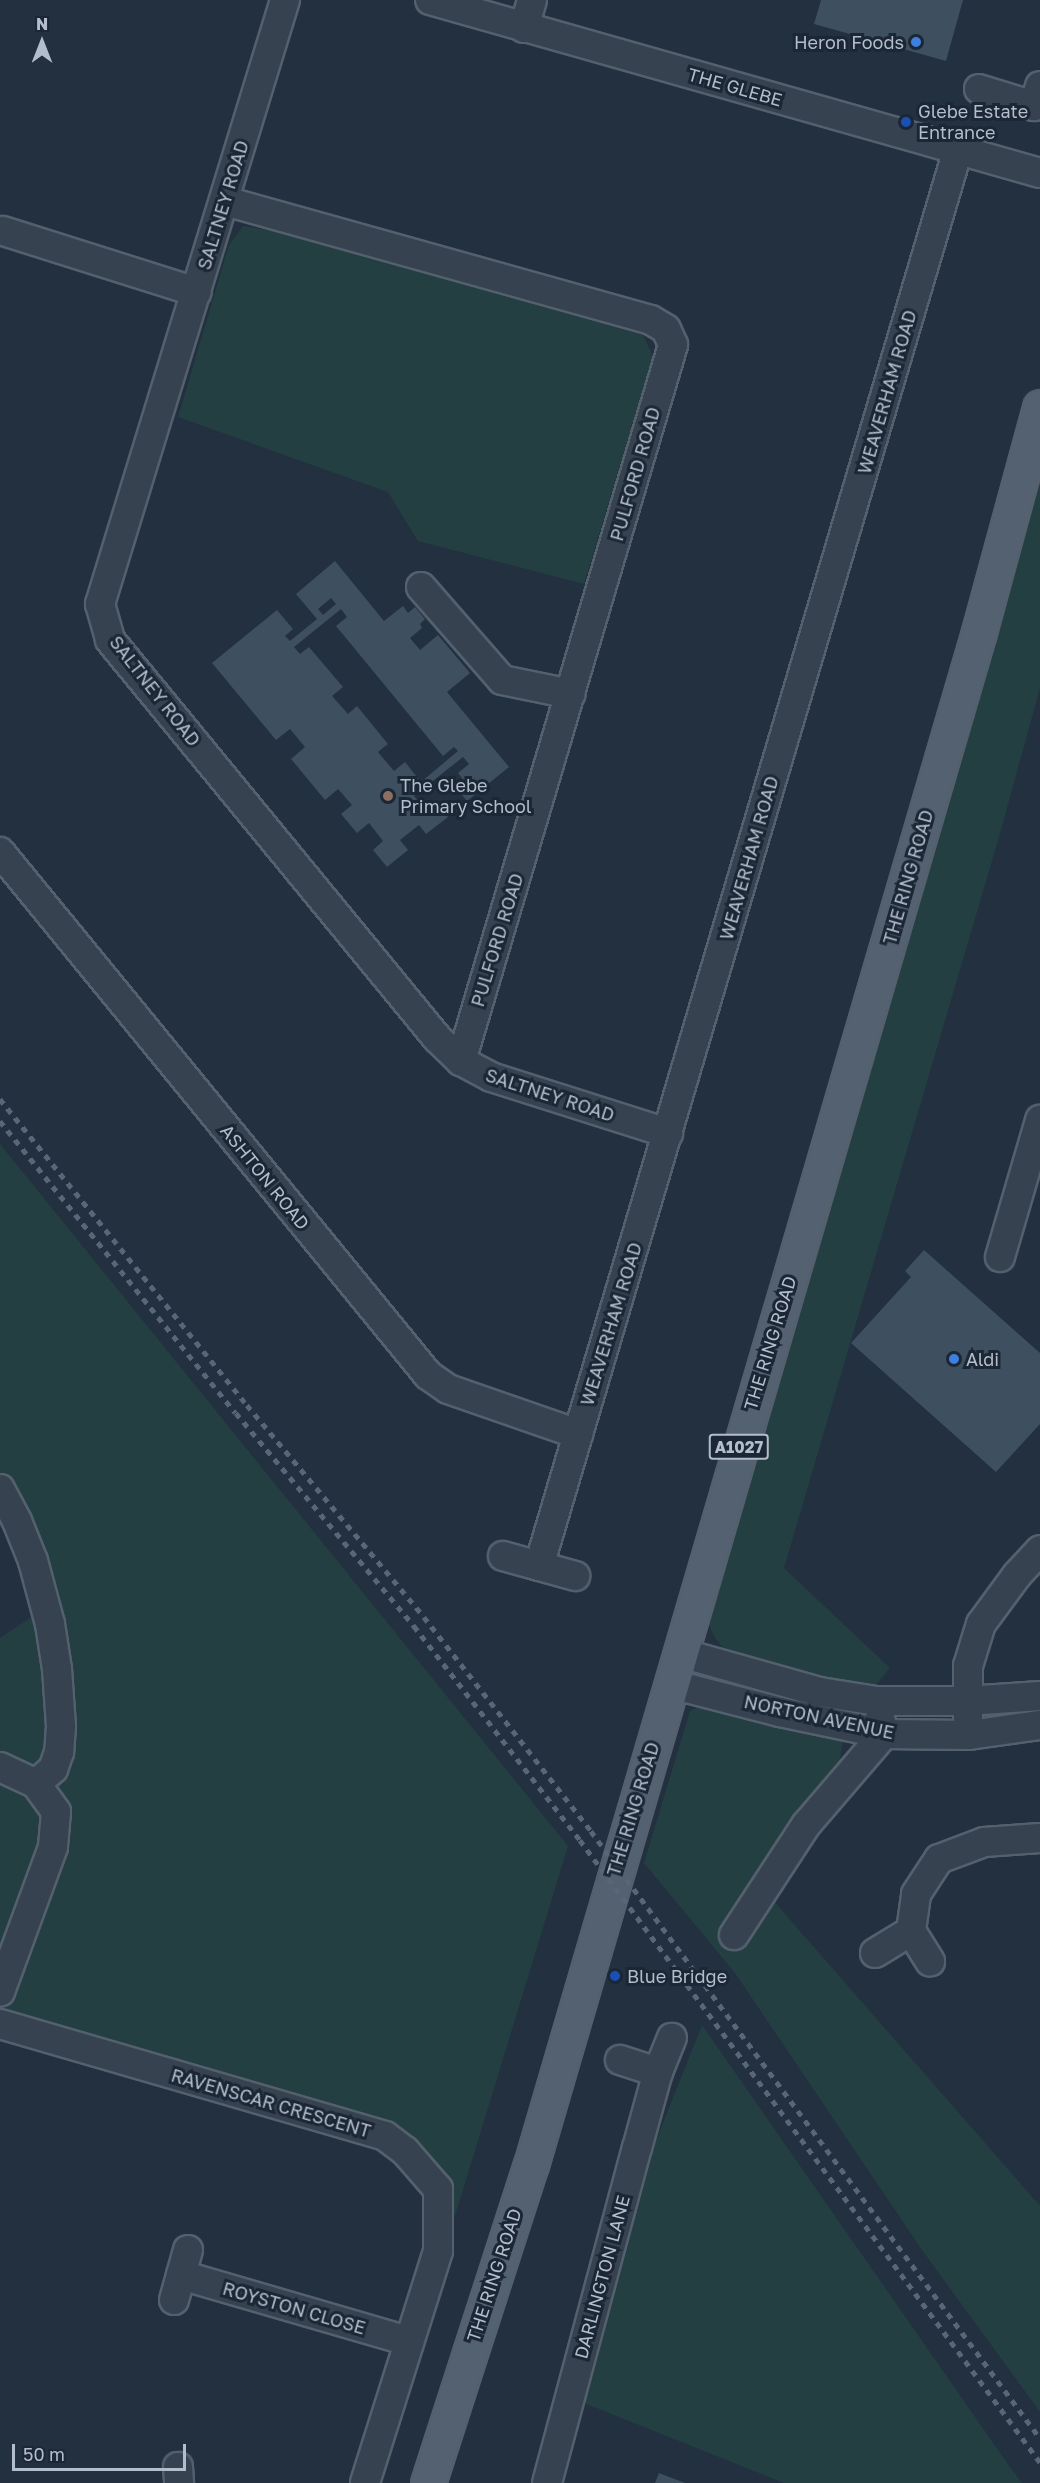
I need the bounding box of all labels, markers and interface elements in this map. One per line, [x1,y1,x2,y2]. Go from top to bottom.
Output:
north arrow [12,12,72,72]
text: N [36,14,48,34]
place label: Heron Foods [794,31,904,53]
marker: Heron Foods [909,35,923,49]
street label: THE GLEBE [685,63,785,111]
place label: Glebe Estate Entrance [918,101,1028,144]
marker: Glebe Estate Entrance [899,115,913,129]
street label: SALTNEY ROAD [193,138,253,272]
street label: WEAVERHAM ROAD [853,308,921,476]
street label: PULFORD ROAD [606,405,664,543]
street label: SALTNEY ROAD [105,632,205,750]
street label: WEAVERHAM ROAD [715,774,783,942]
place label: The Glebe Primary School [400,775,532,818]
marker: The Glebe Primary School [381,789,395,803]
street label: THE RING ROAD [878,807,938,947]
street label: PULFORD ROAD [466,871,528,1009]
street label: SALTNEY ROAD [483,1064,617,1126]
street label: ASHTON ROAD [216,1120,314,1234]
street label: WEAVERHAM ROAD [576,1240,646,1408]
street label: THE RING ROAD [739,1273,801,1413]
place label: Aldi [966,1348,999,1370]
marker: Aldi [947,1352,961,1366]
road number: A1027 [708,1434,771,1460]
street label: NORTON AVENUE [742,1691,896,1743]
street label: THE RING ROAD [602,1739,664,1879]
place label: Blue Bridge [627,1965,727,1987]
marker: Blue Bridge [608,1969,622,1983]
street label: RAVENSCAR CRESCENT [169,2064,373,2142]
street label: DARLINGTON LANE [570,2193,634,2361]
street label: THE RING ROAD [462,2206,526,2344]
street label: ROYSTON CLOSE [220,2277,368,2339]
scale bar [15,2432,189,2470]
text: 50 m [23,2443,65,2465]

